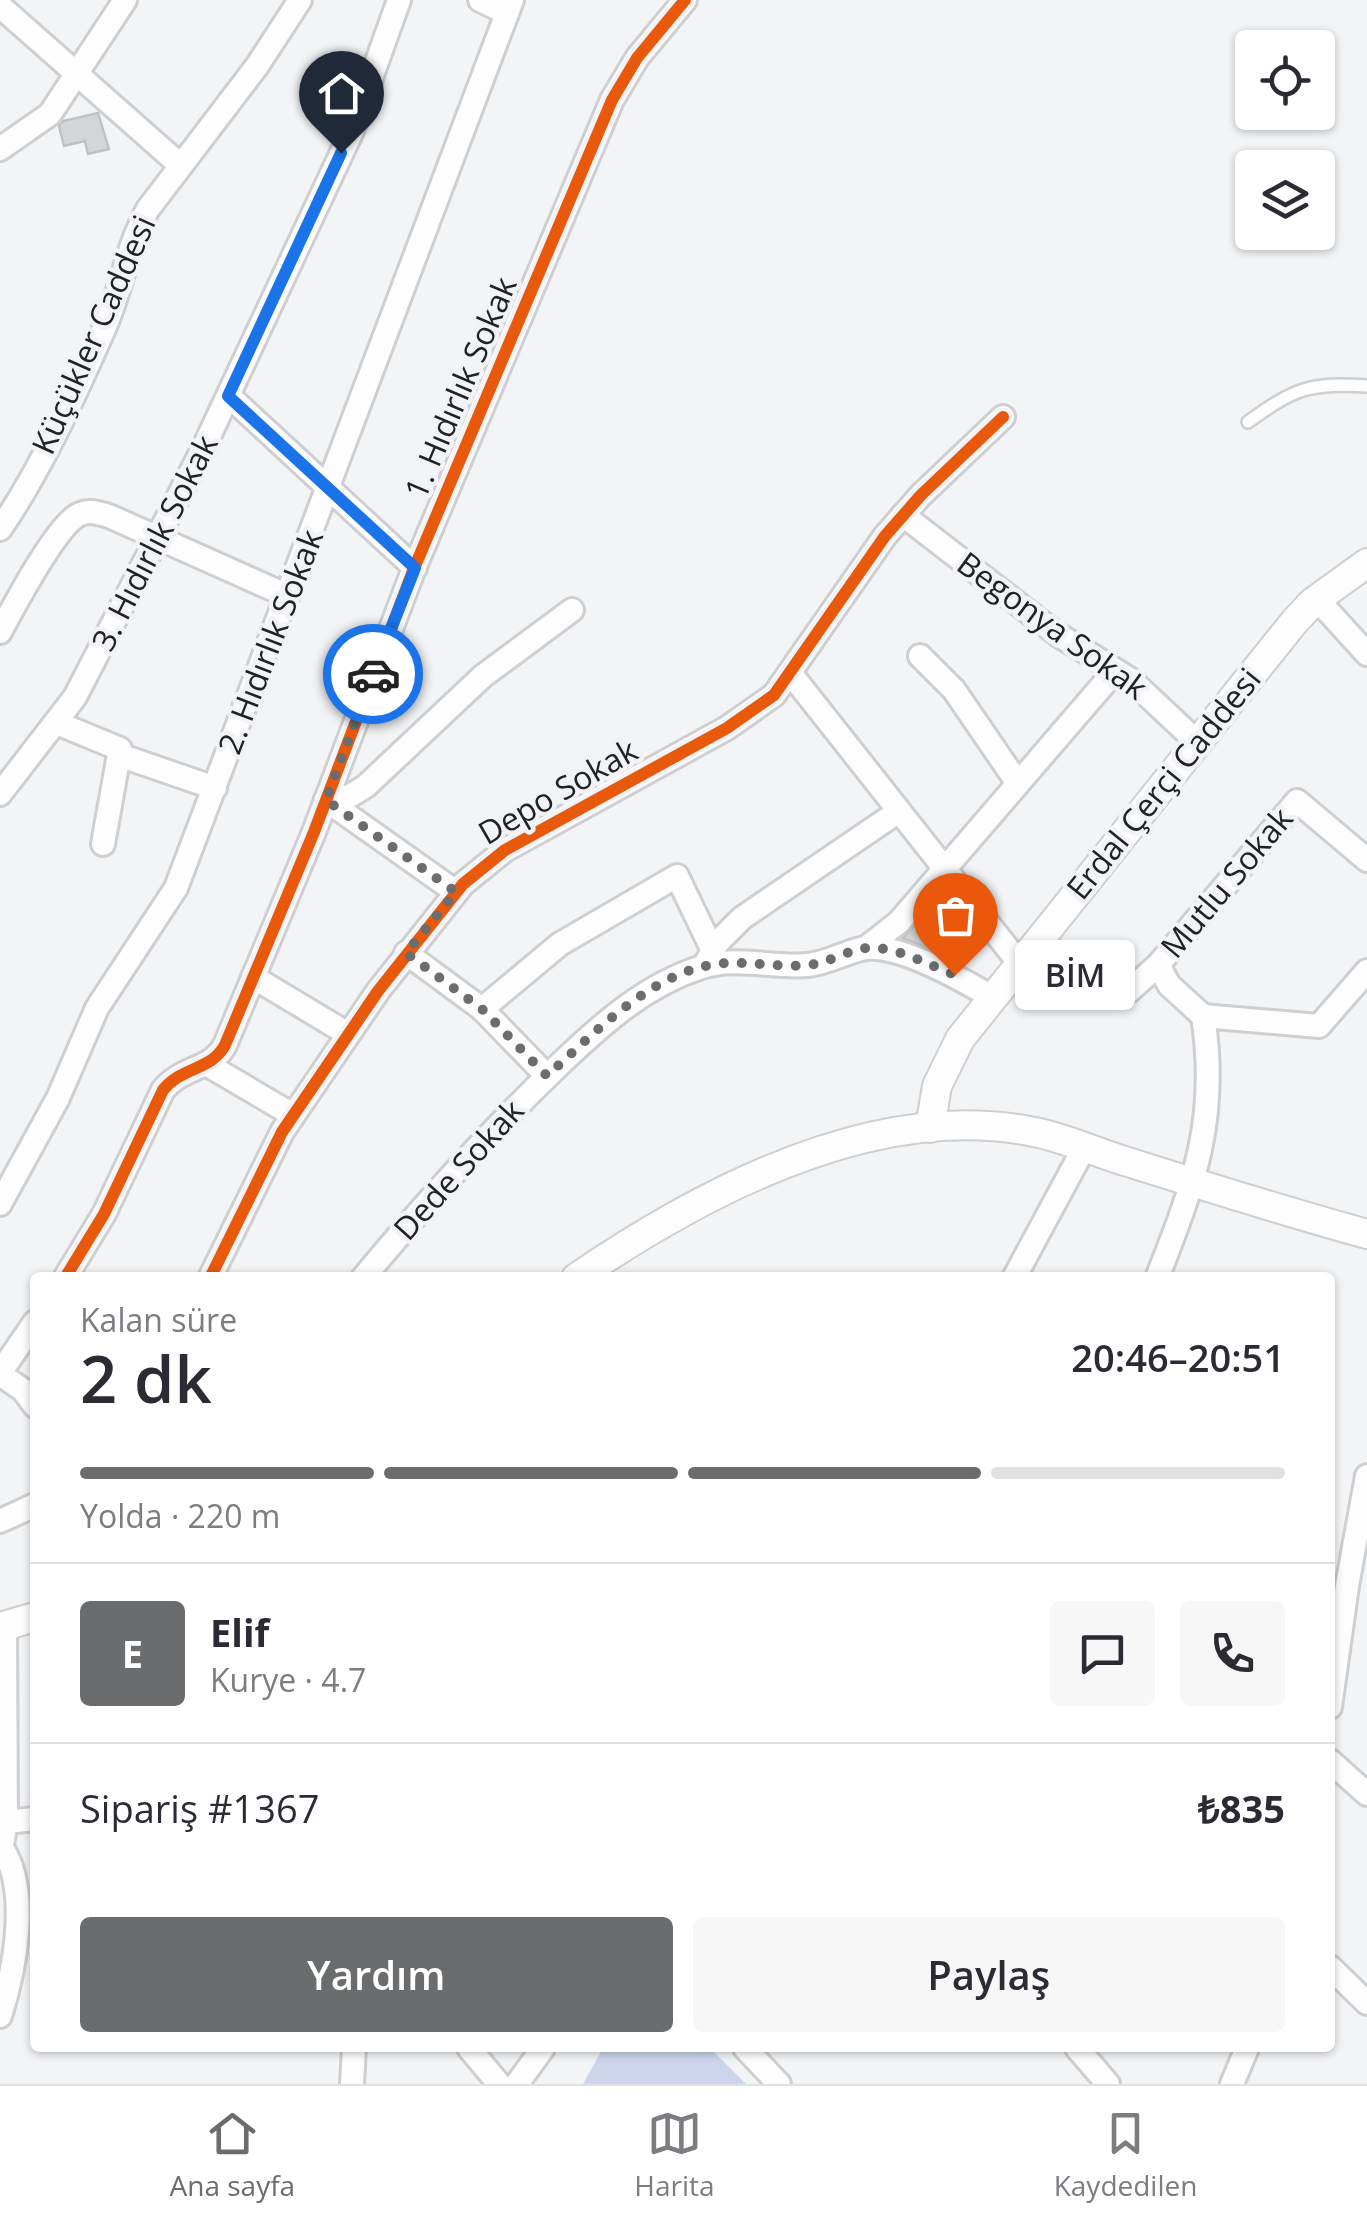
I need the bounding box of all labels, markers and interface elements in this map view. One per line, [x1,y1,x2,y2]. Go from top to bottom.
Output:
map controls [1235,30,1335,250]
button: locate [1235,30,1335,130]
pin [299,51,384,154]
icon: home [314,66,369,121]
button: layers [1235,150,1335,250]
street label: Küçükler Caddesi [21,208,164,460]
street label: 1. Hıdırlık Sokak [394,270,526,505]
street label: 3. Hıdırlık Sokak [81,427,227,658]
street label: 2. Hıdırlık Sokak [207,523,332,760]
street label: Begonya Sokak [949,541,1157,708]
courier [323,624,423,724]
icon: car [346,647,401,702]
street label: Erdal Çerçi Caddesi [1056,658,1270,908]
street label: Depo Sokak [470,728,645,853]
street label: Mutlu Sokak [1150,798,1302,966]
pin [913,873,998,976]
icon: bag [928,888,983,943]
callout: BİM [1015,940,1135,1010]
text: BİM [1045,953,1105,996]
street label: Dede Sokak [383,1089,533,1249]
text: Kalan süre [80,1298,237,1341]
text: 20:46–20:51 [1071,1331,1285,1383]
text: 2 dk [80,1334,212,1422]
text: Yolda · 220 m [80,1494,280,1537]
button: chat [1050,1601,1155,1706]
button: phone [1180,1601,1285,1706]
text: Elif [210,1606,269,1658]
text: E [122,1627,143,1679]
text: Kurye · 4.7 [210,1658,366,1701]
text: Sipariş #1367 [80,1782,319,1834]
text: ₺835 [1198,1782,1285,1834]
button: Yardım [80,1917,673,2032]
button: Paylaş [693,1917,1285,2032]
tab: Ana sayfa [170,2106,295,2204]
tab: Harita [634,2106,715,2204]
tab: Kaydedilen [1054,2106,1197,2204]

